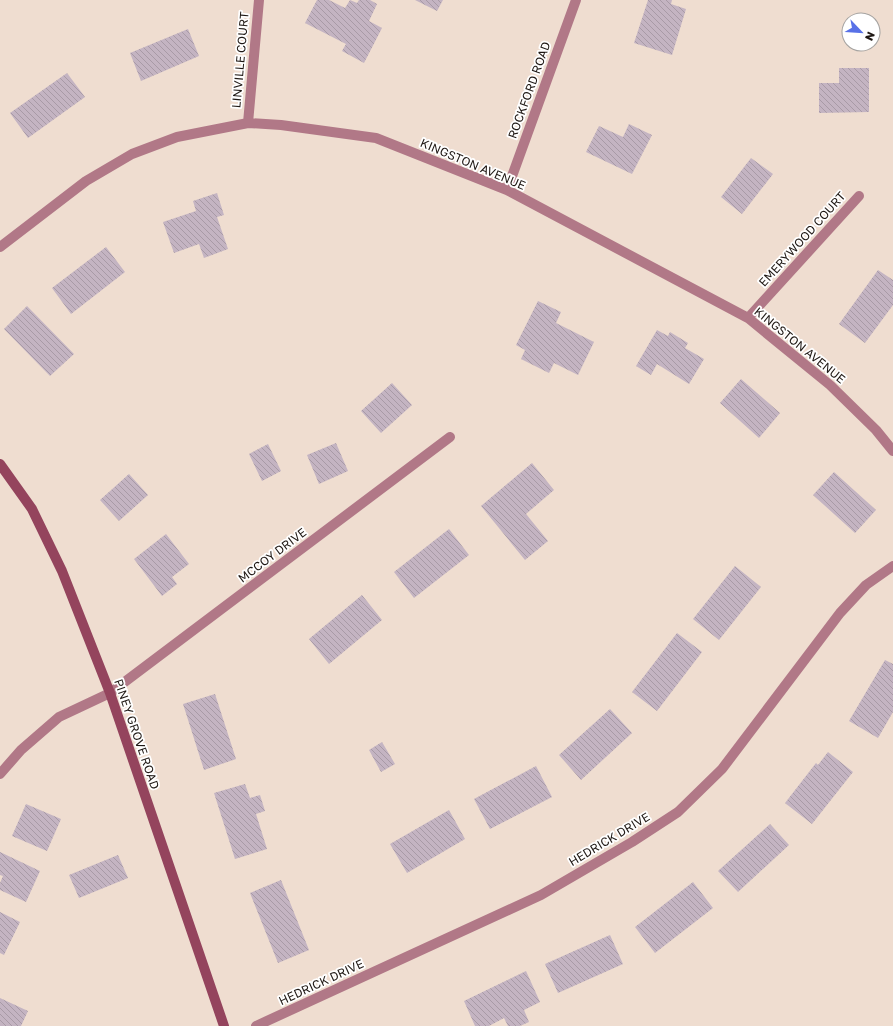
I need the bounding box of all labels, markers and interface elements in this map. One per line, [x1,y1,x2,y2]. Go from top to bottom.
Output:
street label: LINVILLE COURT [228,11,252,109]
north arrow [841,12,881,52]
text: N [863,30,878,43]
street label: ROCKFORD ROAD [504,39,554,141]
street label: KINGSTON AVENUE [418,135,528,193]
street label: EMERYWOOD COURT [755,188,849,290]
street label: KINGSTON AVENUE [751,304,849,386]
street label: MCCOY DRIVE [235,524,309,586]
street label: PINEY GROVE ROAD [111,677,163,791]
street label: HEDRICK DRIVE [566,809,652,869]
street label: HEDRICK DRIVE [276,956,366,1008]

